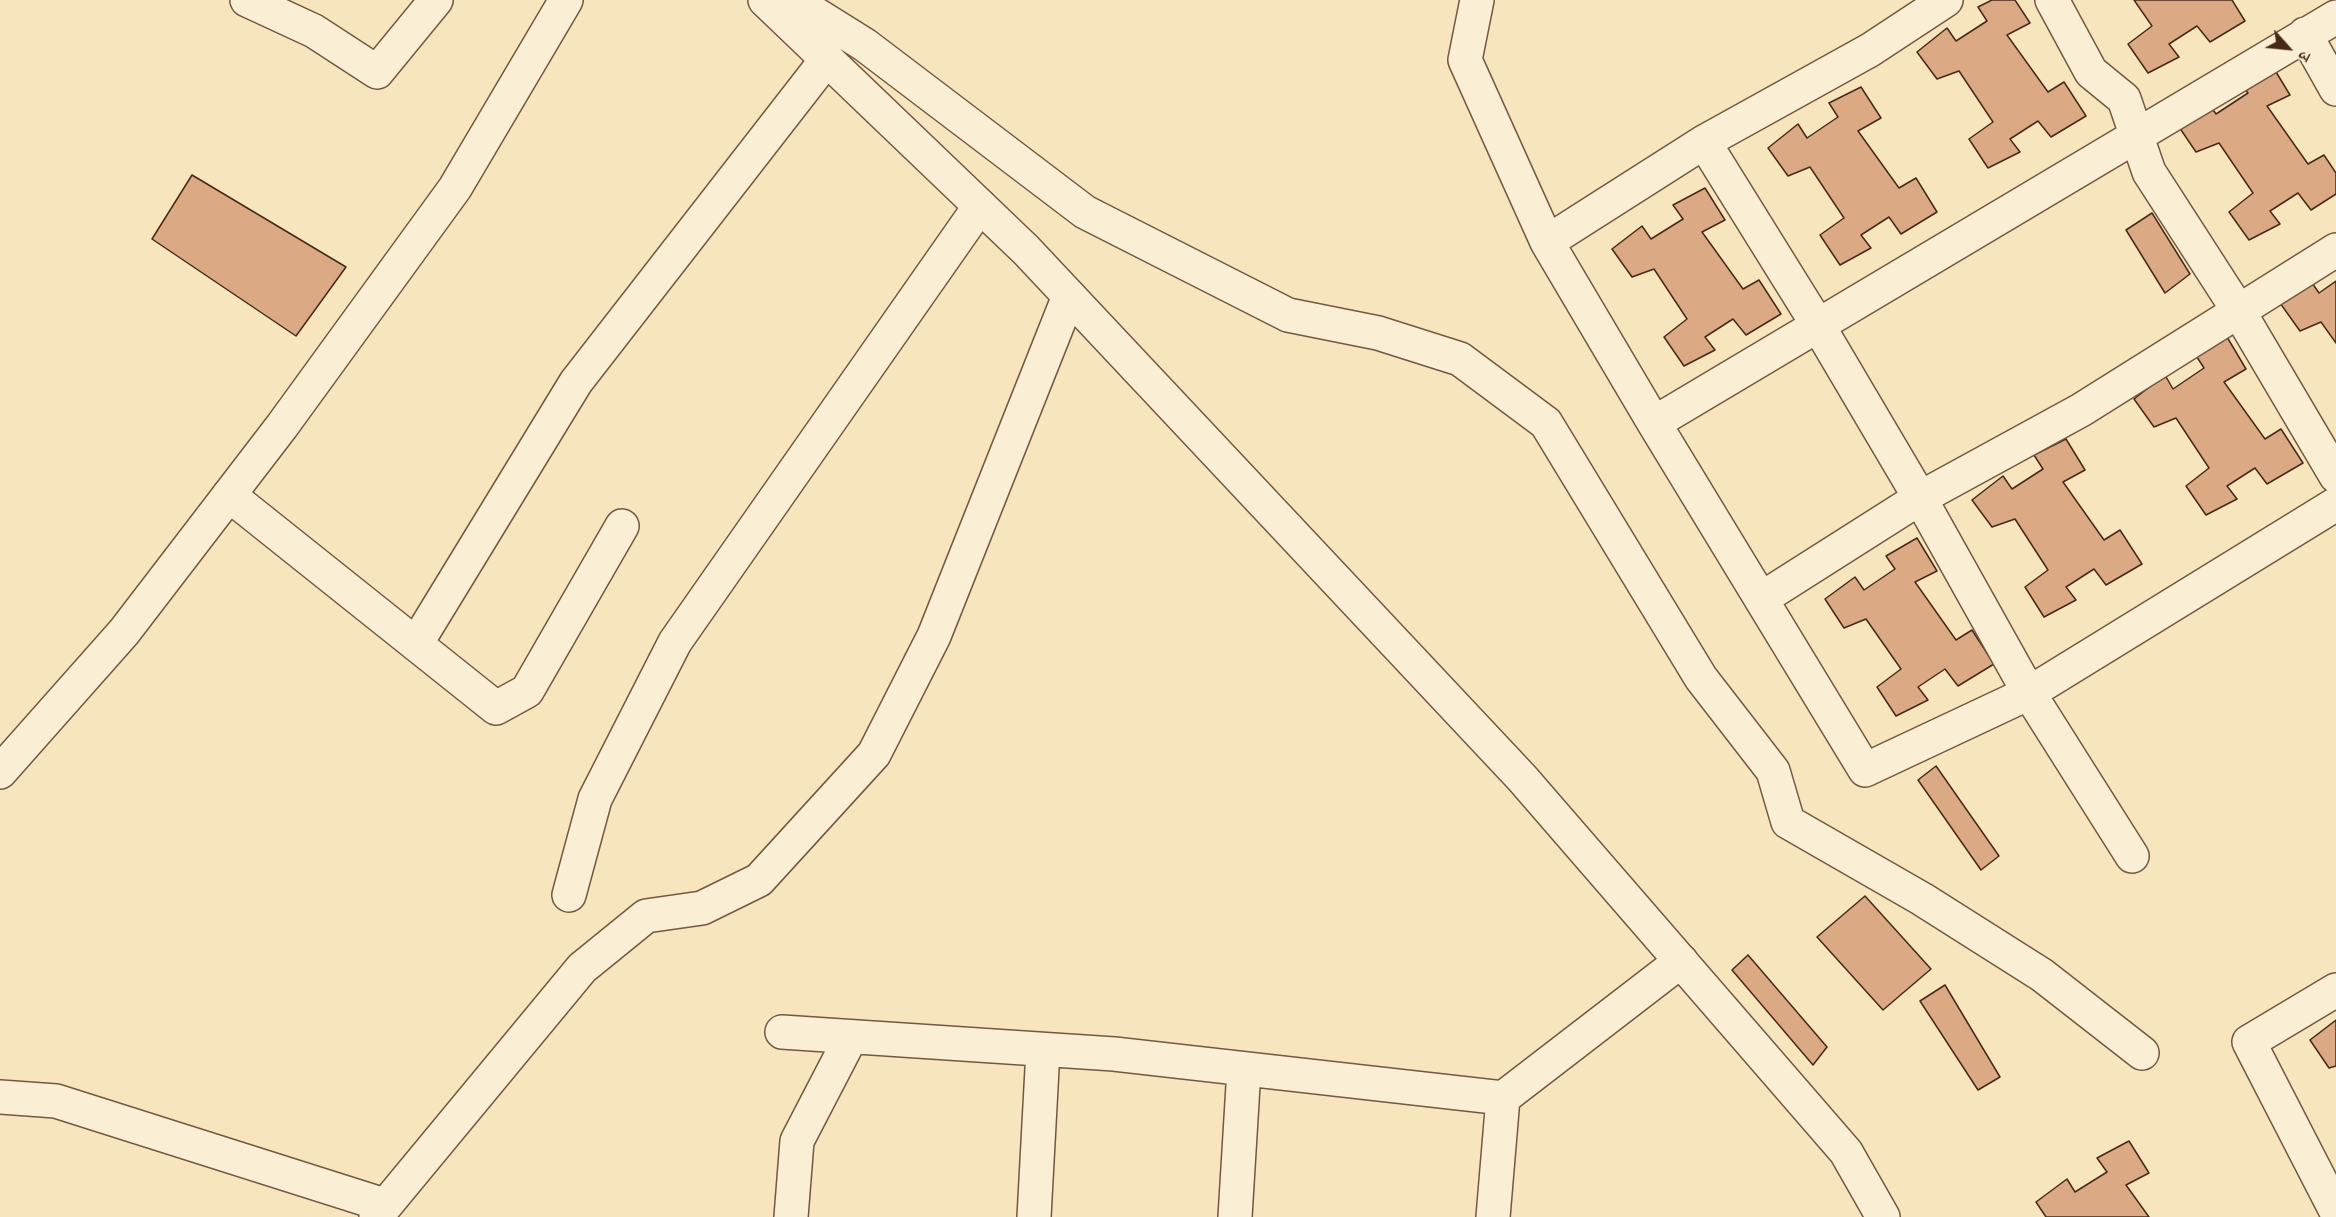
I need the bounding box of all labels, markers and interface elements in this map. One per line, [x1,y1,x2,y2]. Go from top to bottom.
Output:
north arrow [2258,18,2318,78]
text: उ [2293,48,2315,64]

